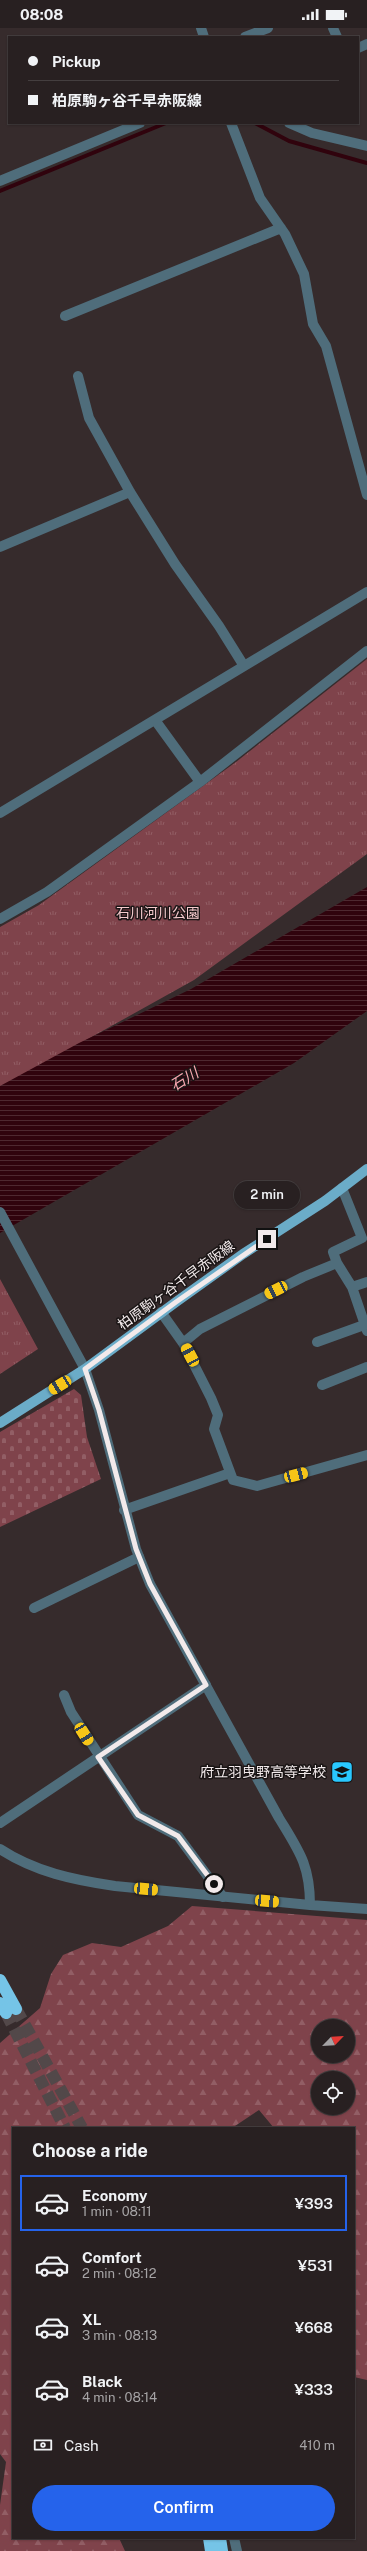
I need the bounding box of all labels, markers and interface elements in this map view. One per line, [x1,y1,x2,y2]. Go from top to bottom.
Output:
text: 08:08 [20,6,63,23]
text: Pickup [52,53,101,70]
text: 柏原駒ヶ谷千早赤阪線 [52,92,202,109]
park label: 石川河川公園 [116,905,200,921]
water label: 石川 [167,1063,203,1094]
callout: 2 min [234,1181,300,1209]
text: 2 min [250,1187,284,1202]
route end [258,1230,276,1248]
street label: 柏原駒ヶ谷千早赤阪線 [115,1237,237,1333]
car [263,1279,289,1301]
car [179,1342,201,1368]
car [47,1374,73,1396]
car [283,1466,309,1484]
car [73,1721,95,1747]
school or university icon: 府立羽曳野高等学校 [329,1759,355,1785]
place label: 府立羽曳野高等学校 [200,1764,326,1780]
route start [205,1875,223,1893]
car [134,1882,158,1896]
car [255,1894,279,1908]
north arrow [311,2019,355,2063]
map controls [311,2019,355,2115]
button: locate [311,2071,355,2115]
text: Choose a ride [32,2140,148,2161]
icon: car [34,2185,70,2221]
text: Economy [82,2187,147,2204]
text: ¥393 [294,2195,333,2212]
text: 1 min · 08:11 [82,2204,152,2219]
icon: car [34,2247,70,2283]
text: Comfort [82,2249,142,2266]
text: ¥531 [298,2257,333,2274]
text: 2 min · 08:12 [82,2266,156,2281]
icon: car [34,2309,70,2345]
text: XL [82,2311,101,2328]
text: ¥668 [294,2319,333,2336]
text: 3 min · 08:13 [82,2328,157,2343]
icon: car [34,2371,70,2407]
text: Black [82,2373,122,2390]
text: ¥333 [294,2381,333,2398]
text: 4 min · 08:14 [82,2390,157,2405]
icon: cash [32,2434,54,2456]
text: Cash [64,2437,99,2454]
text: 410 m [299,2438,335,2453]
button: Confirm [32,2485,335,2531]

